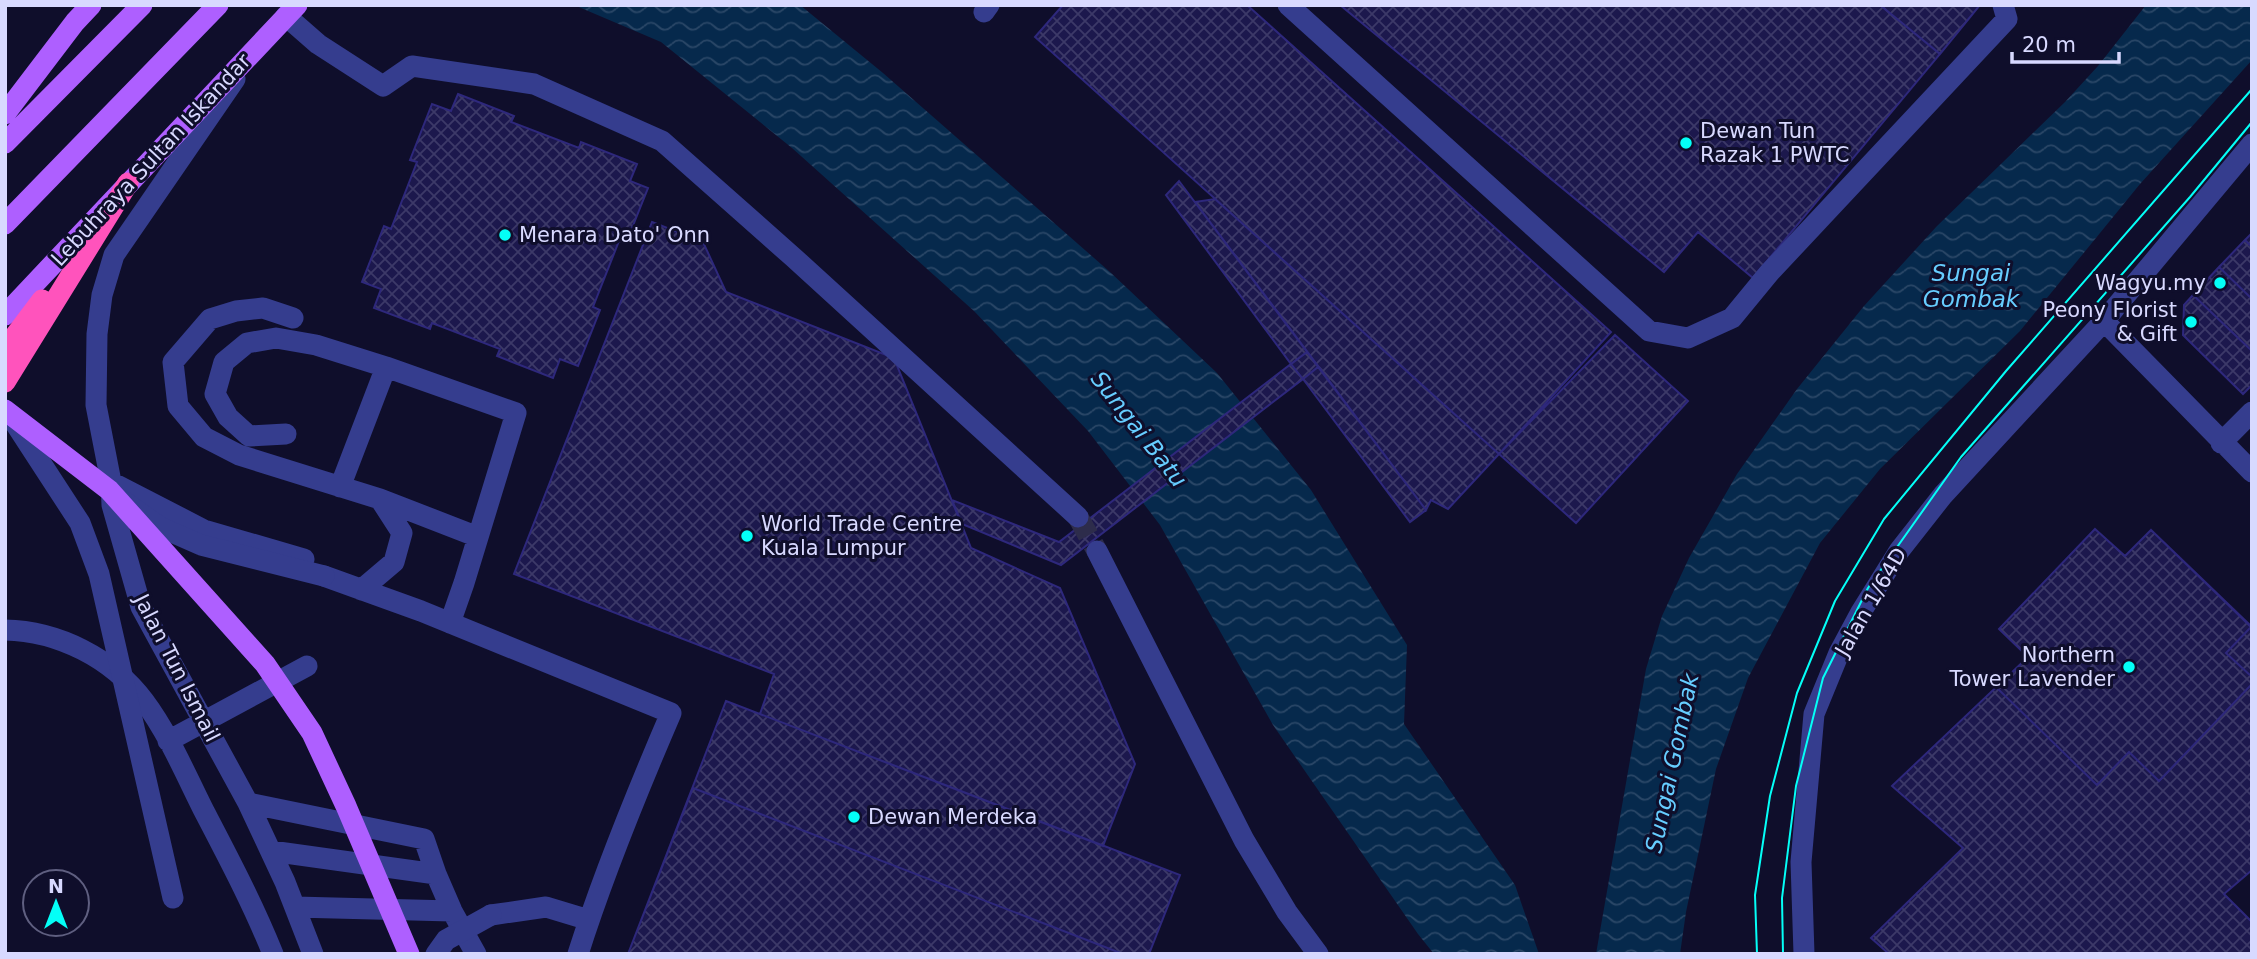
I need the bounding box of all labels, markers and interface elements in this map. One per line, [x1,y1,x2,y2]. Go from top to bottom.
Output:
scale bar [2012,21,2119,65]
text: 20 m [2022,33,2076,57]
street label: Lebuhraya Sultan Iskandar [46,49,256,271]
place label: Dewan Tun Razak 1 PWTC [1700,119,1849,167]
marker: Dewan Tun Razak 1 PWTC [1678,135,1694,151]
place label: Menara Dato' Onn [519,223,710,247]
marker: Menara Dato' Onn [497,227,513,243]
water label: Sungai Gombak [1923,260,2021,312]
place label: Wagyu.my [2095,271,2206,295]
marker: Wagyu.my [2212,275,2228,291]
place label: Peony Florist & Gift [2042,298,2177,346]
marker: Peony Florist & Gift [2183,314,2199,330]
water label: Sungai Batu [1086,366,1192,492]
place label: World Trade Centre Kuala Lumpur [761,512,962,560]
marker: World Trade Centre Kuala Lumpur [739,528,755,544]
street label: Jalan 1/64D [1829,544,1912,662]
street label: Jalan Tun Ismail [128,588,225,746]
place label: Northern Tower Lavender [1948,643,2115,691]
marker: Northern Tower Lavender [2121,659,2137,675]
water label: Sungai Gombak [1640,669,1704,855]
place label: Dewan Merdeka [868,805,1037,829]
marker: Dewan Merdeka [846,809,862,825]
north arrow [21,868,91,938]
text: N [48,875,64,897]

